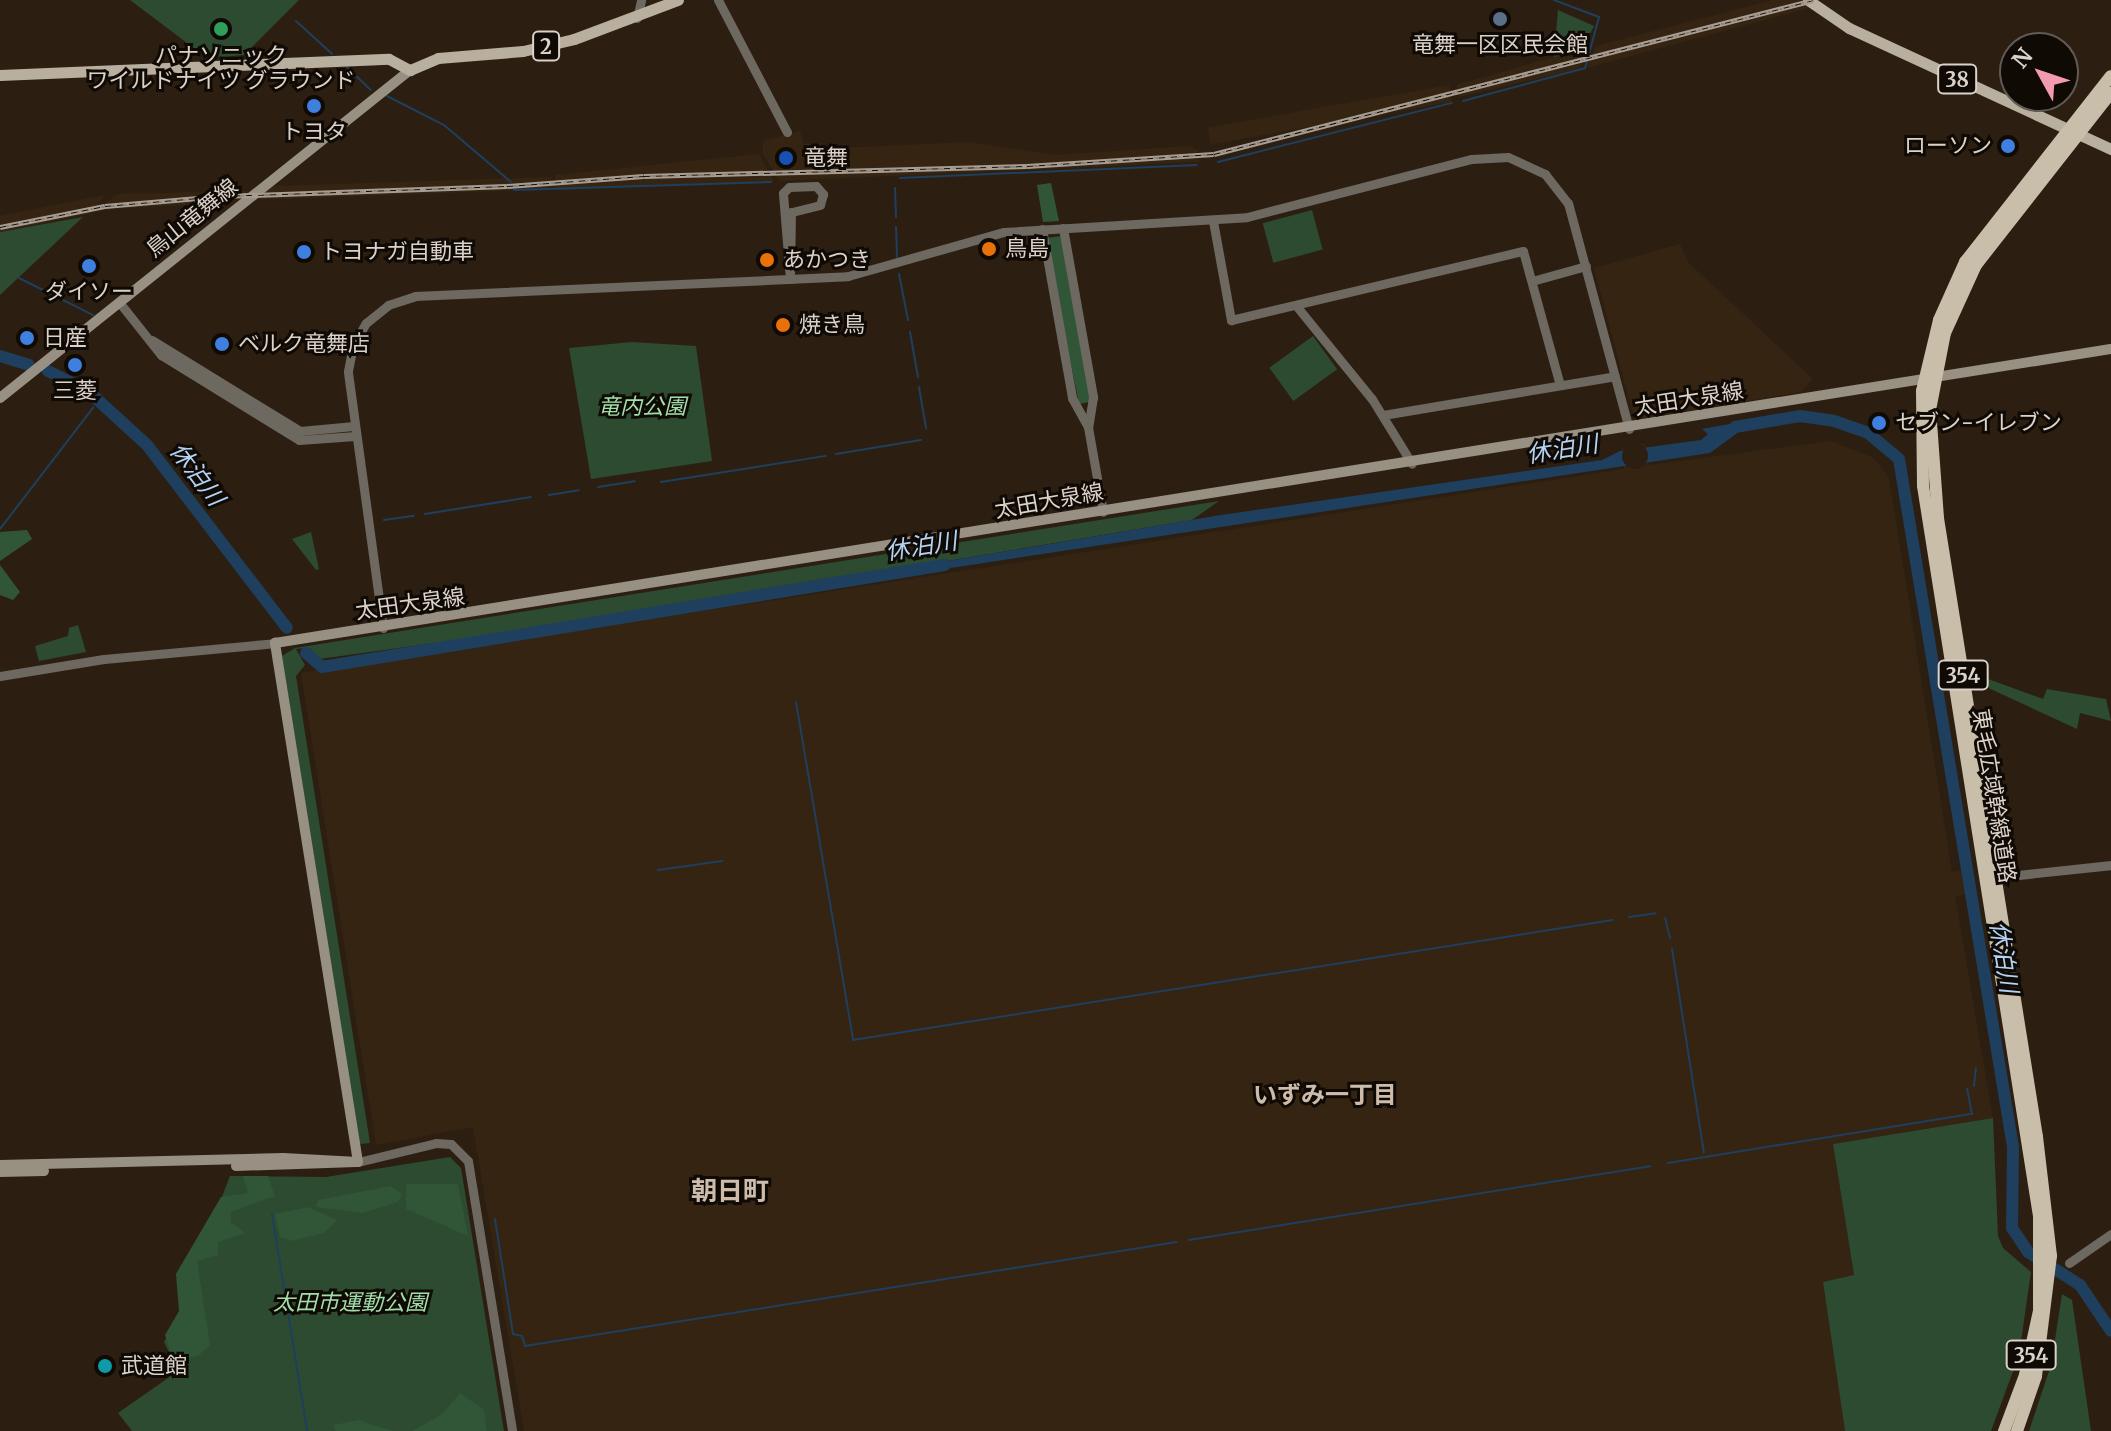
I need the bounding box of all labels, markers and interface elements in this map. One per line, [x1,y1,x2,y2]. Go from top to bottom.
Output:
marker: 竜舞一区区民会館 [1491,10,1509,28]
marker: パナソニック ワイルドナイツ グラウンド [212,20,230,38]
road number: 2 [532,30,560,62]
place label: 竜舞一区区民会館 [1412,32,1588,58]
north arrow [1999,32,2079,112]
place label: パナソニック ワイルドナイツ グラウンド [86,42,356,94]
text: N [2006,42,2038,74]
road number: 38 [1937,63,1977,95]
marker: トヨタ [305,97,323,115]
place label: トヨタ [281,119,347,145]
place label: ローソン [1904,133,1992,159]
marker: ローソン [1999,137,2017,155]
place label: 竜舞 [804,145,848,171]
marker: 竜舞 [775,147,797,169]
street label: 鳥山竜舞線 [141,173,243,263]
place label: 鳥島 [1005,236,1049,262]
place label: トヨナガ自動車 [320,239,474,265]
marker: 鳥島 [980,240,998,258]
marker: トヨナガ自動車 [295,243,313,261]
place label: あかつき [783,247,871,273]
marker: あかつき [758,251,776,269]
marker: ダイソー [80,257,98,275]
place label: ダイソー [45,279,133,305]
place label: 焼き鳥 [799,312,865,338]
marker: 焼き鳥 [774,316,792,334]
place label: 日産 [43,325,87,351]
marker: 日産 [18,329,36,347]
place label: ベルク竜舞店 [238,331,370,357]
marker: ベルク竜舞店 [213,335,231,353]
marker: 三菱 [66,356,84,374]
street label: 太田大泉線 [1633,377,1745,421]
place label: 三菱 [53,378,97,404]
park label: 竜内公園 [598,394,686,420]
place label: セブン-イレブン [1895,410,2062,436]
marker: セブン-イレブン [1870,414,1888,432]
water label: 休泊川 [1524,429,1600,469]
water label: 休泊川 [164,437,230,511]
street label: 太田大泉線 [993,478,1105,524]
water label: 休泊川 [883,526,959,566]
street label: 太田大泉線 [354,583,466,625]
road number: 354 [1937,659,1989,691]
street label: 東毛広域幹線道路 [1967,707,2021,885]
water label: 休泊川 [1984,919,2024,995]
district label: いずみ一丁目 [1253,1081,1397,1109]
district label: 朝日町 [691,1175,769,1207]
park label: 太田市運動公園 [273,1290,427,1316]
road number: 354 [2005,1339,2057,1371]
place label: 武道館 [121,1353,187,1379]
marker: 武道館 [96,1357,114,1375]

